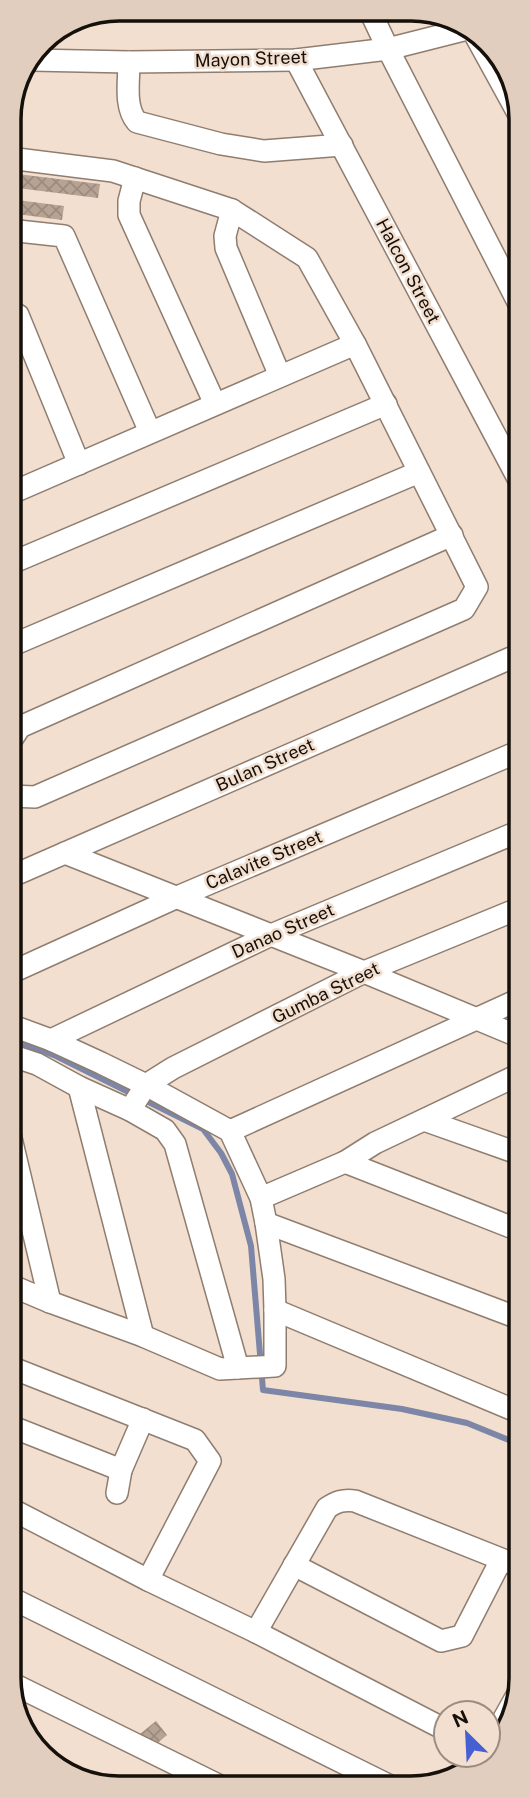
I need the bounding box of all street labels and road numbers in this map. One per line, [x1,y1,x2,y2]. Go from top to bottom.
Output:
street label: Mayon Street [194,46,308,71]
street label: Halcon Street [372,215,445,327]
street label: Bulan Street [212,734,317,796]
street label: Calavite Street [202,826,325,894]
street label: Danao Street [228,899,337,962]
street label: Gumba Street [269,957,383,1028]

